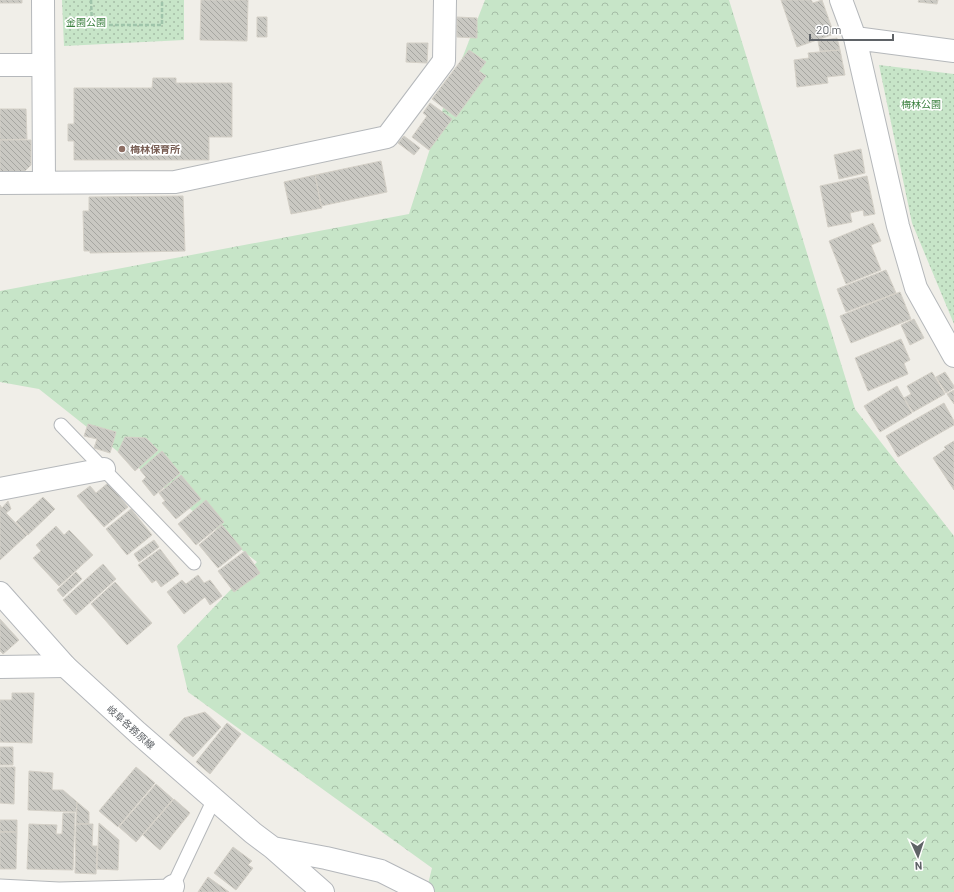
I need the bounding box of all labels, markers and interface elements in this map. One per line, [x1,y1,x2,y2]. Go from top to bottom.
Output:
park label: 金園公園 [66,16,106,28]
scale bar [810,16,893,42]
text: 20 m [816,22,842,36]
park label: 梅林公園 [901,98,941,110]
place label: 梅林保育所 [130,143,180,155]
marker: 梅林保育所 [117,144,127,154]
street label: 岐阜各務原線 [105,702,157,752]
north arrow [898,836,938,876]
text: N [915,860,923,873]

